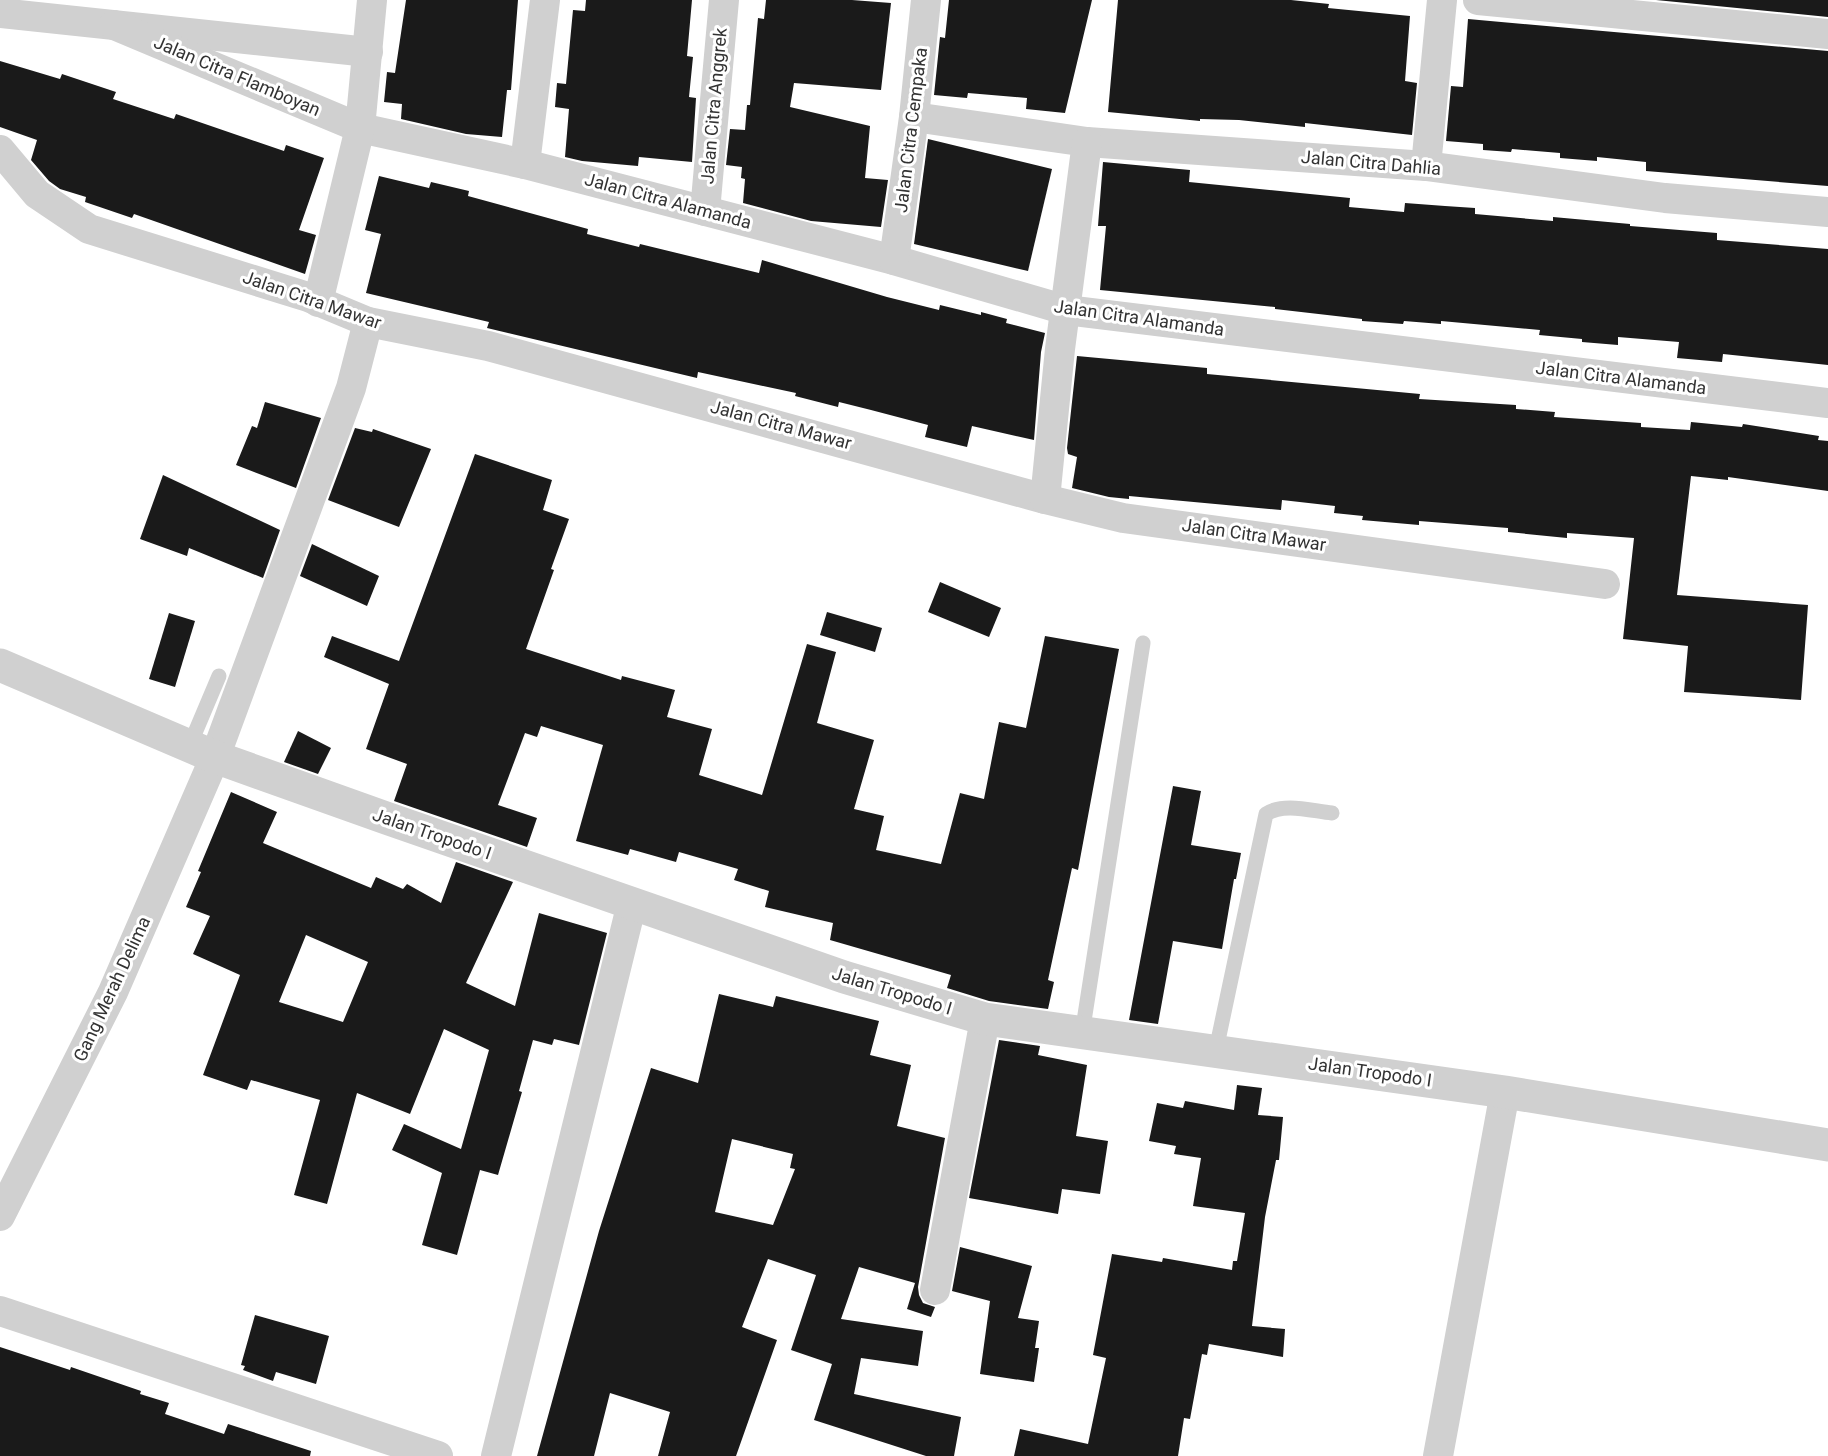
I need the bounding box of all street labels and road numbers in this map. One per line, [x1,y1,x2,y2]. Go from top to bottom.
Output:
street label: Jalan Citra Anggrek [696,26,731,185]
street label: Jalan Citra Flamboyan [151,31,323,120]
street label: Jalan Citra Cempaka [890,46,931,214]
street label: Jalan Citra Dahlia [1300,146,1442,179]
street label: Jalan Citra Alamanda [583,168,754,233]
street label: Jalan Citra Mawar [240,266,384,333]
street label: Jalan Citra Alamanda [1053,295,1226,340]
street label: Jalan Citra Alamanda [1535,357,1708,398]
street label: Jalan Citra Mawar [708,396,854,453]
street label: Jalan Citra Mawar [1181,514,1327,555]
street label: Jalan Tropodo I [370,803,494,864]
street label: Gang Merah Delima [69,913,154,1065]
street label: Jalan Tropodo I [830,962,955,1019]
street label: Jalan Tropodo I [1307,1052,1433,1091]

